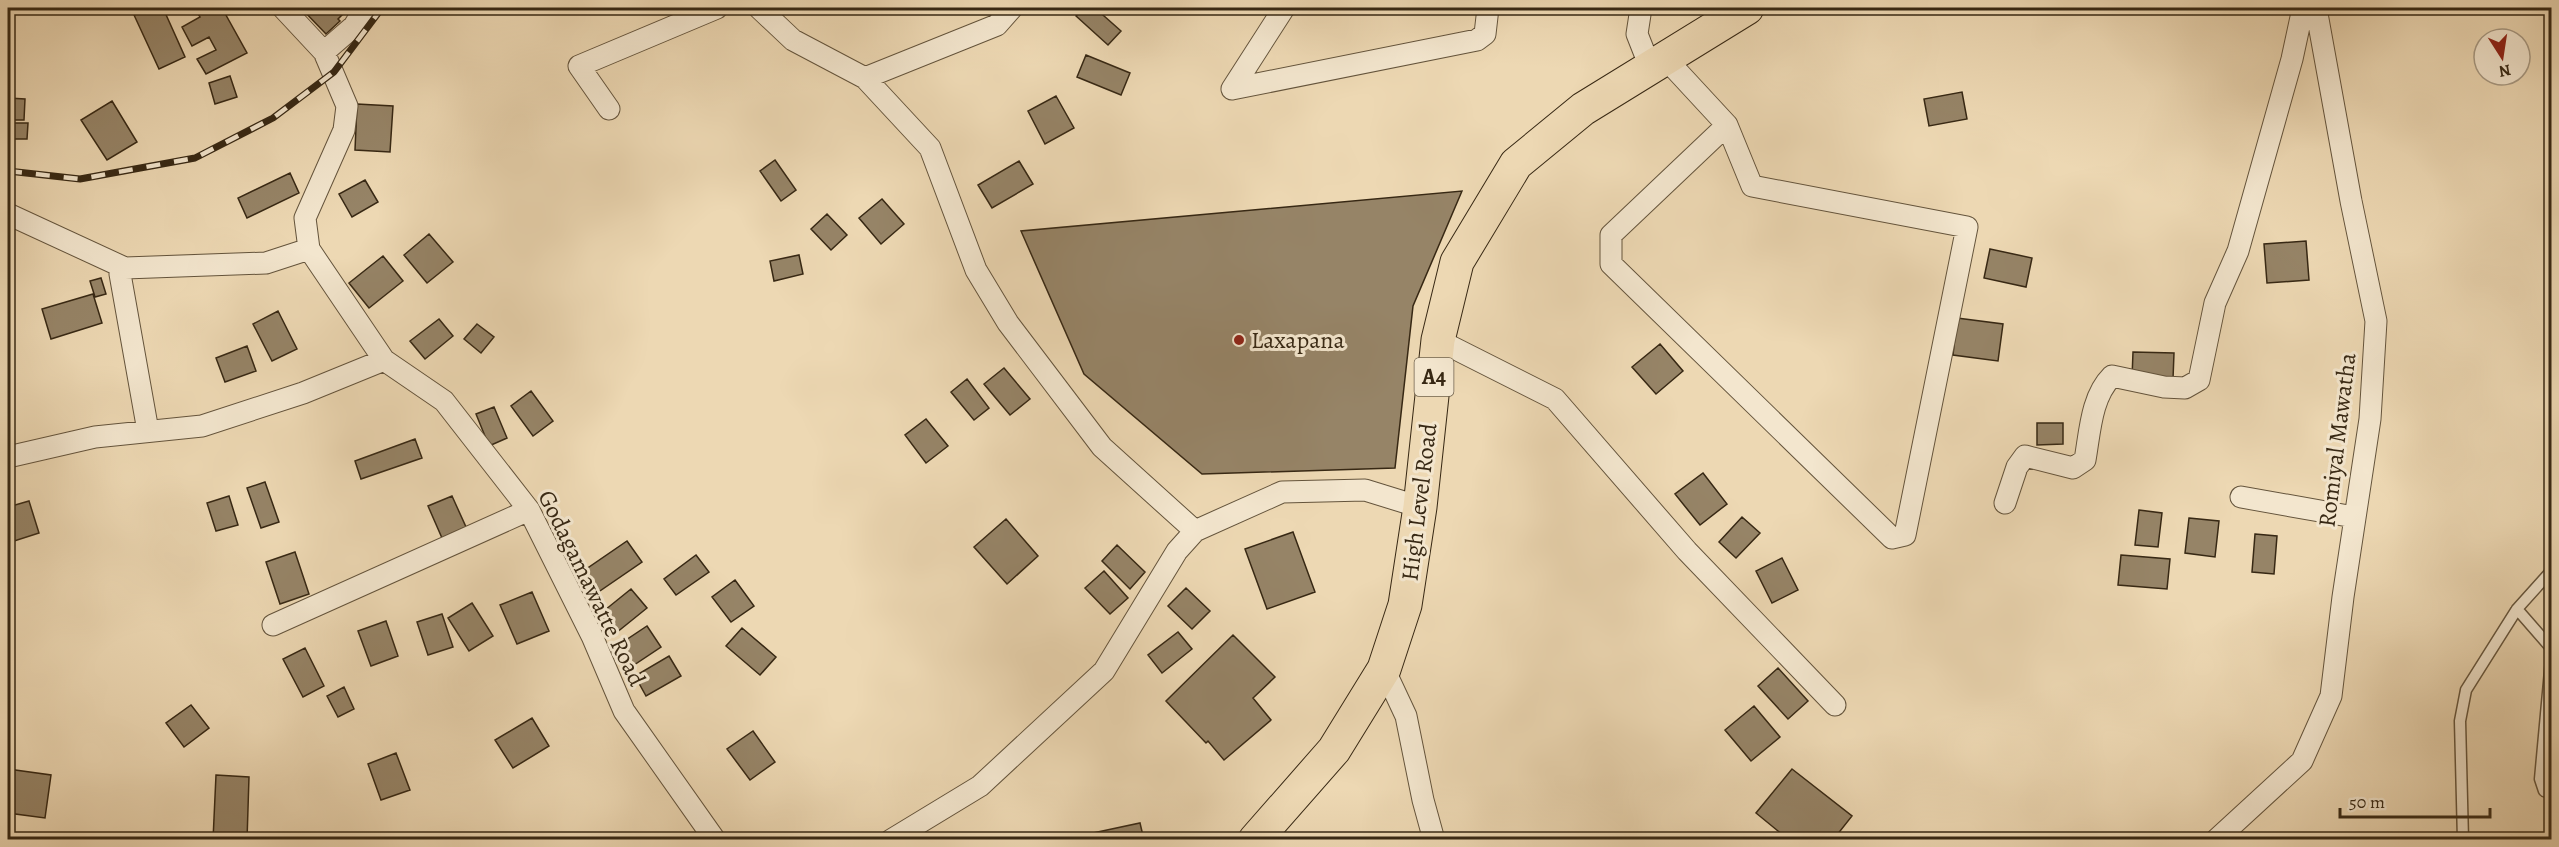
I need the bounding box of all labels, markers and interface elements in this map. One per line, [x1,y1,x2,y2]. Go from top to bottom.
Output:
north arrow [2472,27,2532,87]
text: N [2497,59,2513,83]
place label: Laxapana [1251,324,1345,356]
marker: Laxapana [1232,333,1246,347]
street label: Romiyal Mawatha [2310,350,2364,529]
road number: A4 [1414,358,1454,396]
street label: High Level Road [1393,421,1445,583]
street label: Godagamawatte Road [531,485,653,691]
scale bar [2340,781,2490,819]
text: 50 m [2349,790,2385,814]

